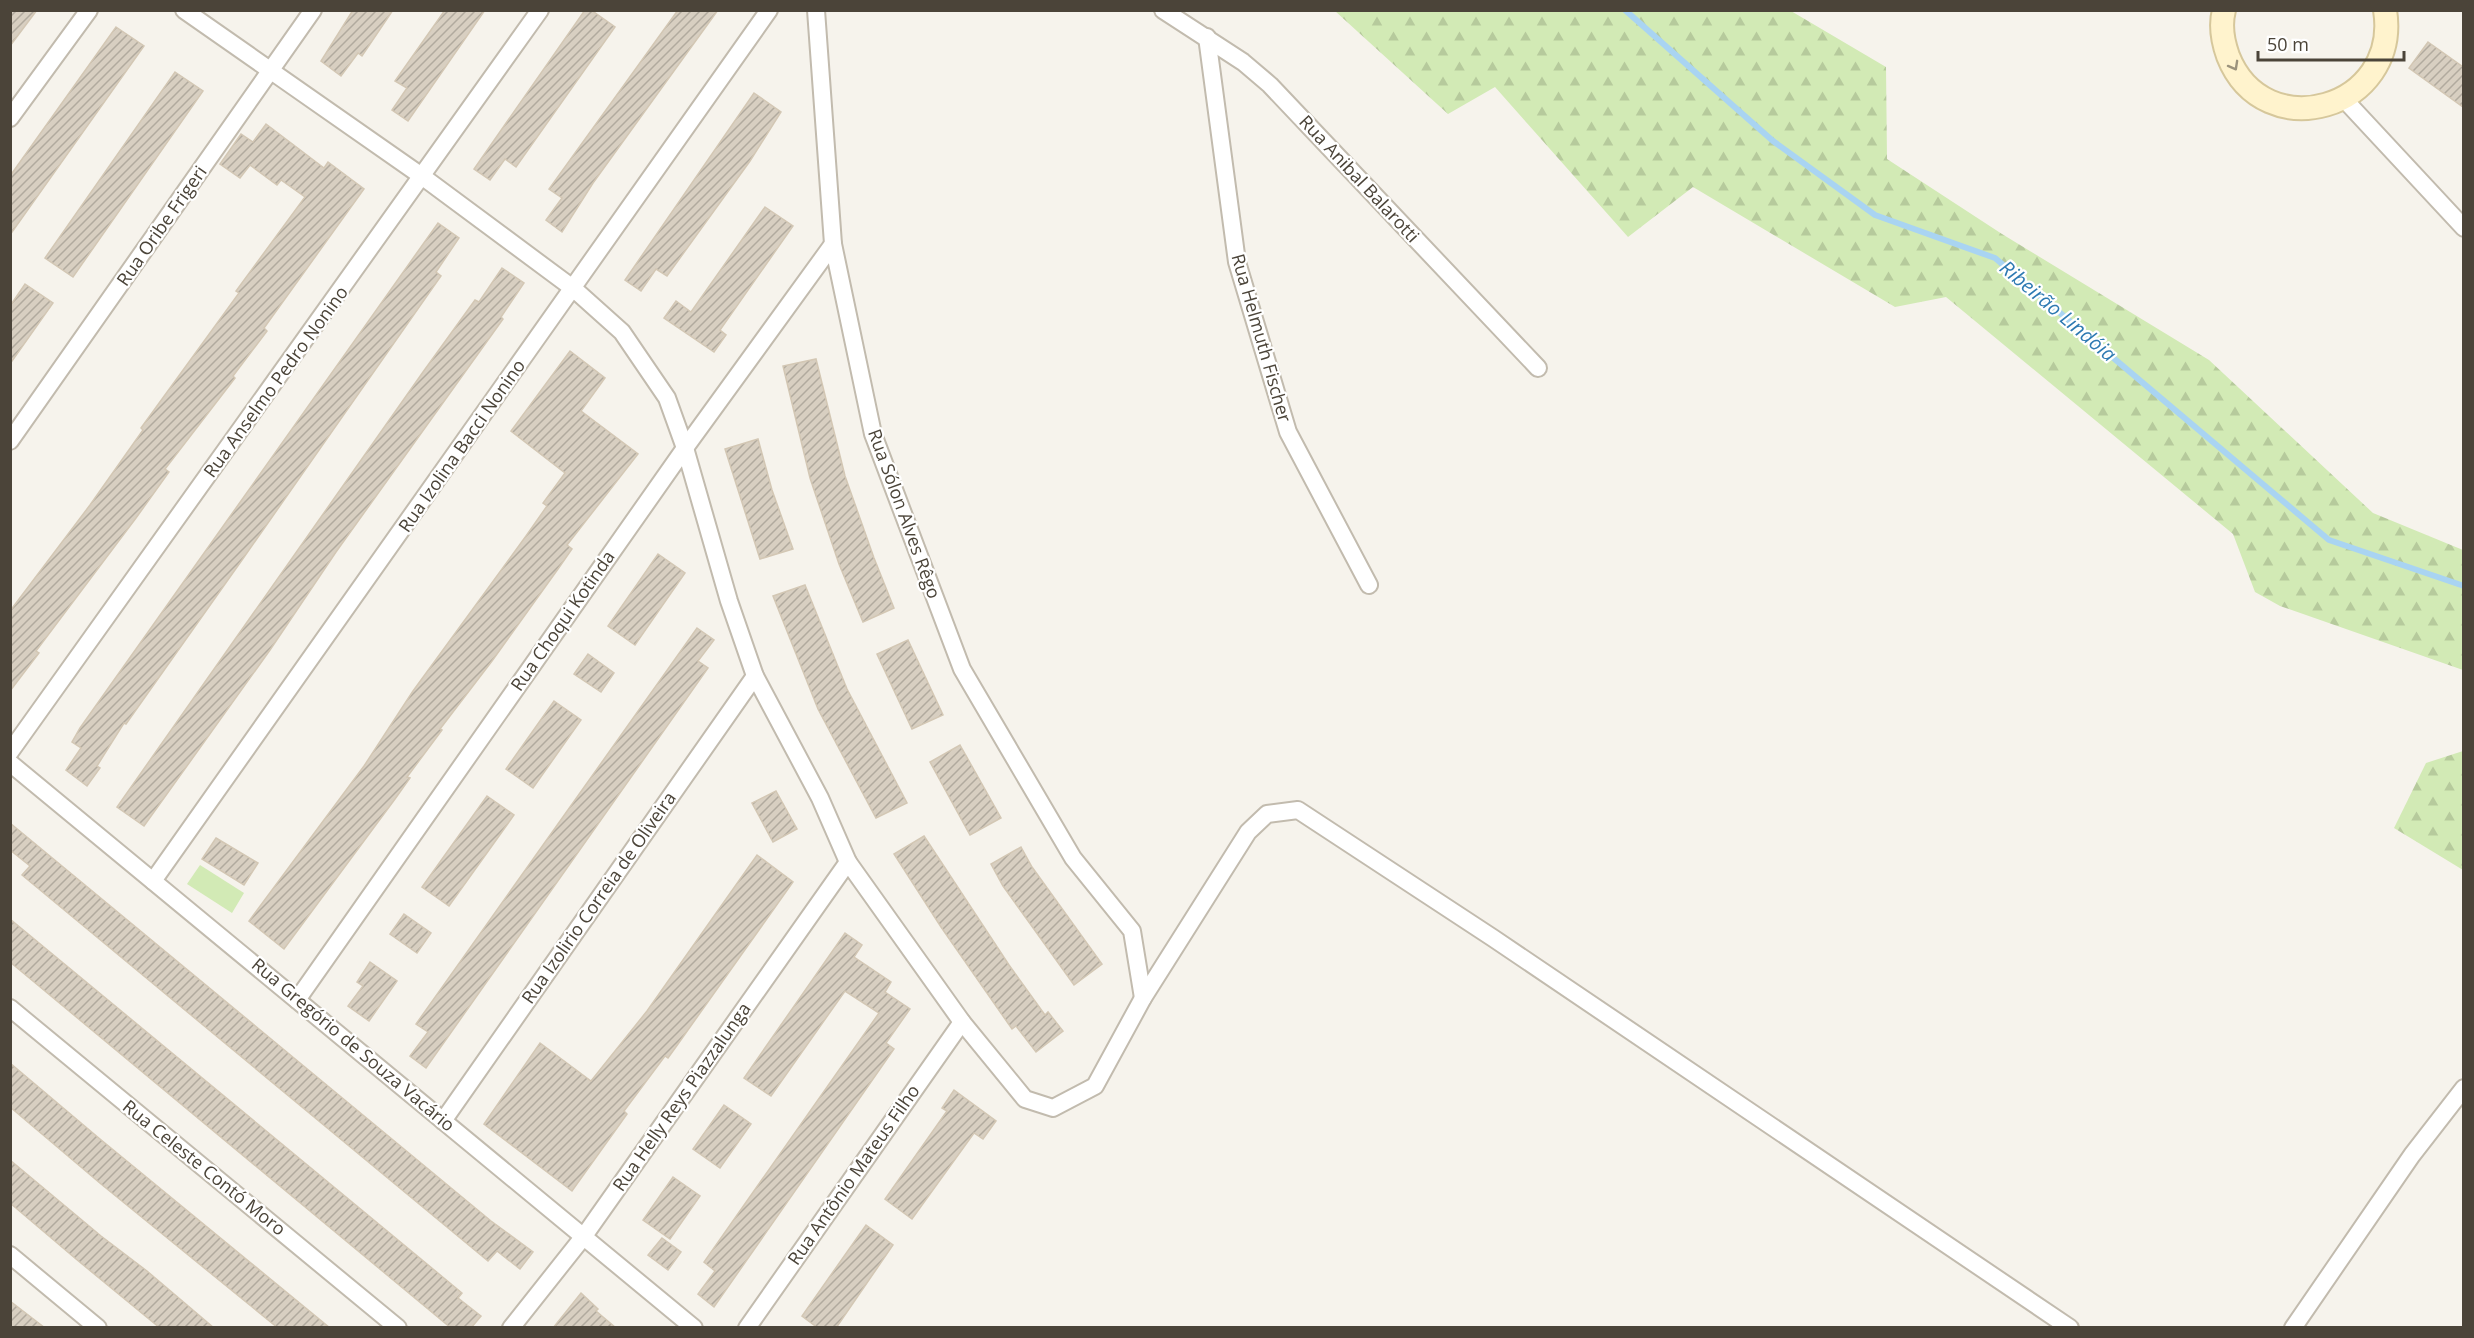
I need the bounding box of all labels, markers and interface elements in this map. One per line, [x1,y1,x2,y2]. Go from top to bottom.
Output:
scale bar [2258,24,2404,62]
text: 50 m [2267,32,2309,56]
one-way arrow [2227,60,2238,70]
street label: Rua Anibal Balarotti [1294,110,1425,247]
street label: Rua Oribe Frigeri [111,161,212,290]
street label: Rua Helmuth Fischer [1226,251,1298,425]
water label: Ribeirão Lindóia [1994,254,2122,367]
street label: Rua Anselmo Pedro Nonino [198,281,353,482]
street label: Rua Izolina Bacci Nonino [392,354,530,537]
street label: Rua Sólon Alves Rêgo [863,426,947,602]
street label: Rua Choqui Kotinda [505,545,620,695]
street label: Rua Izolirio Correia de Oliveira [516,787,681,1008]
street label: Rua Gregório de Souza Vacário [247,952,460,1136]
street label: Rua Helly Reys Piazzalunga [607,997,756,1196]
street label: Rua Antônio Mateus Filho [782,1080,925,1269]
street label: Rua Celeste Contó Moro [118,1094,291,1240]

